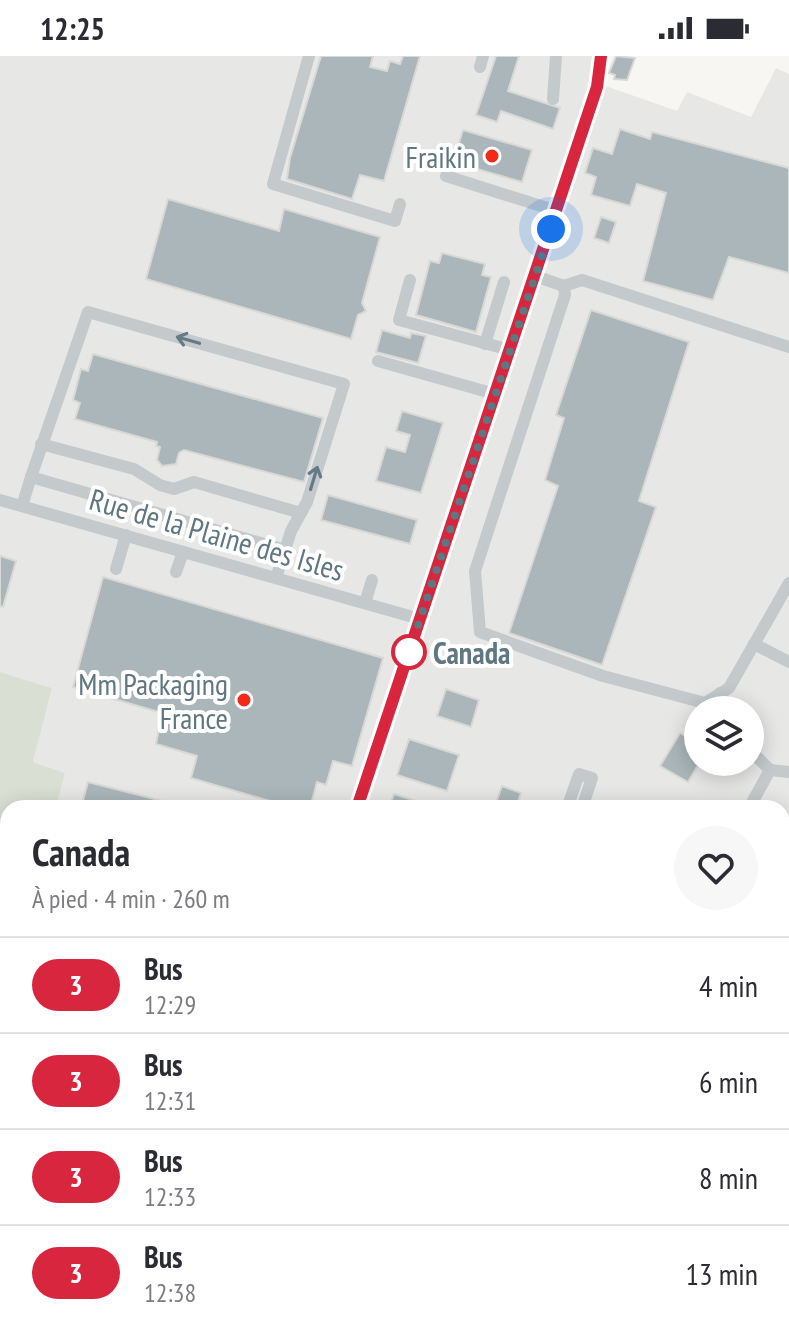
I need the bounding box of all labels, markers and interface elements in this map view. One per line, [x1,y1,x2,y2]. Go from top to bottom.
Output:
text: 12:25 [40,9,105,48]
place label: Fraikin [406,137,476,176]
marker: Fraikin [483,147,501,165]
your location [531,209,571,249]
one-way arrow [176,332,202,347]
one-way arrow [308,466,323,491]
street label: Rue de la Plaine des Isles [85,479,349,589]
place label: Canada [433,633,510,672]
marker: Canada [392,635,426,669]
place label: Mm Packaging France [78,664,228,737]
marker: Mm Packaging France [235,691,253,709]
map controls [684,696,764,776]
button: layers [684,696,764,776]
button: heart [674,826,758,910]
text: Canada [32,827,130,876]
text: À pied · 4 min · 260 m [32,882,230,915]
text: Bus [144,949,183,988]
text: 3 [69,966,83,1003]
text: 4 min [699,966,758,1005]
text: 12:29 [144,988,196,1021]
text: Bus [144,1045,183,1084]
text: 3 [69,1062,83,1099]
text: 6 min [699,1062,758,1101]
text: 12:31 [144,1084,196,1117]
text: Bus [144,1141,183,1180]
text: 3 [69,1158,83,1195]
text: 8 min [699,1158,758,1197]
text: 12:33 [144,1180,196,1213]
text: Bus [144,1237,183,1276]
text: 3 [69,1254,83,1291]
text: 13 min [685,1254,758,1293]
text: 12:38 [144,1276,196,1309]

